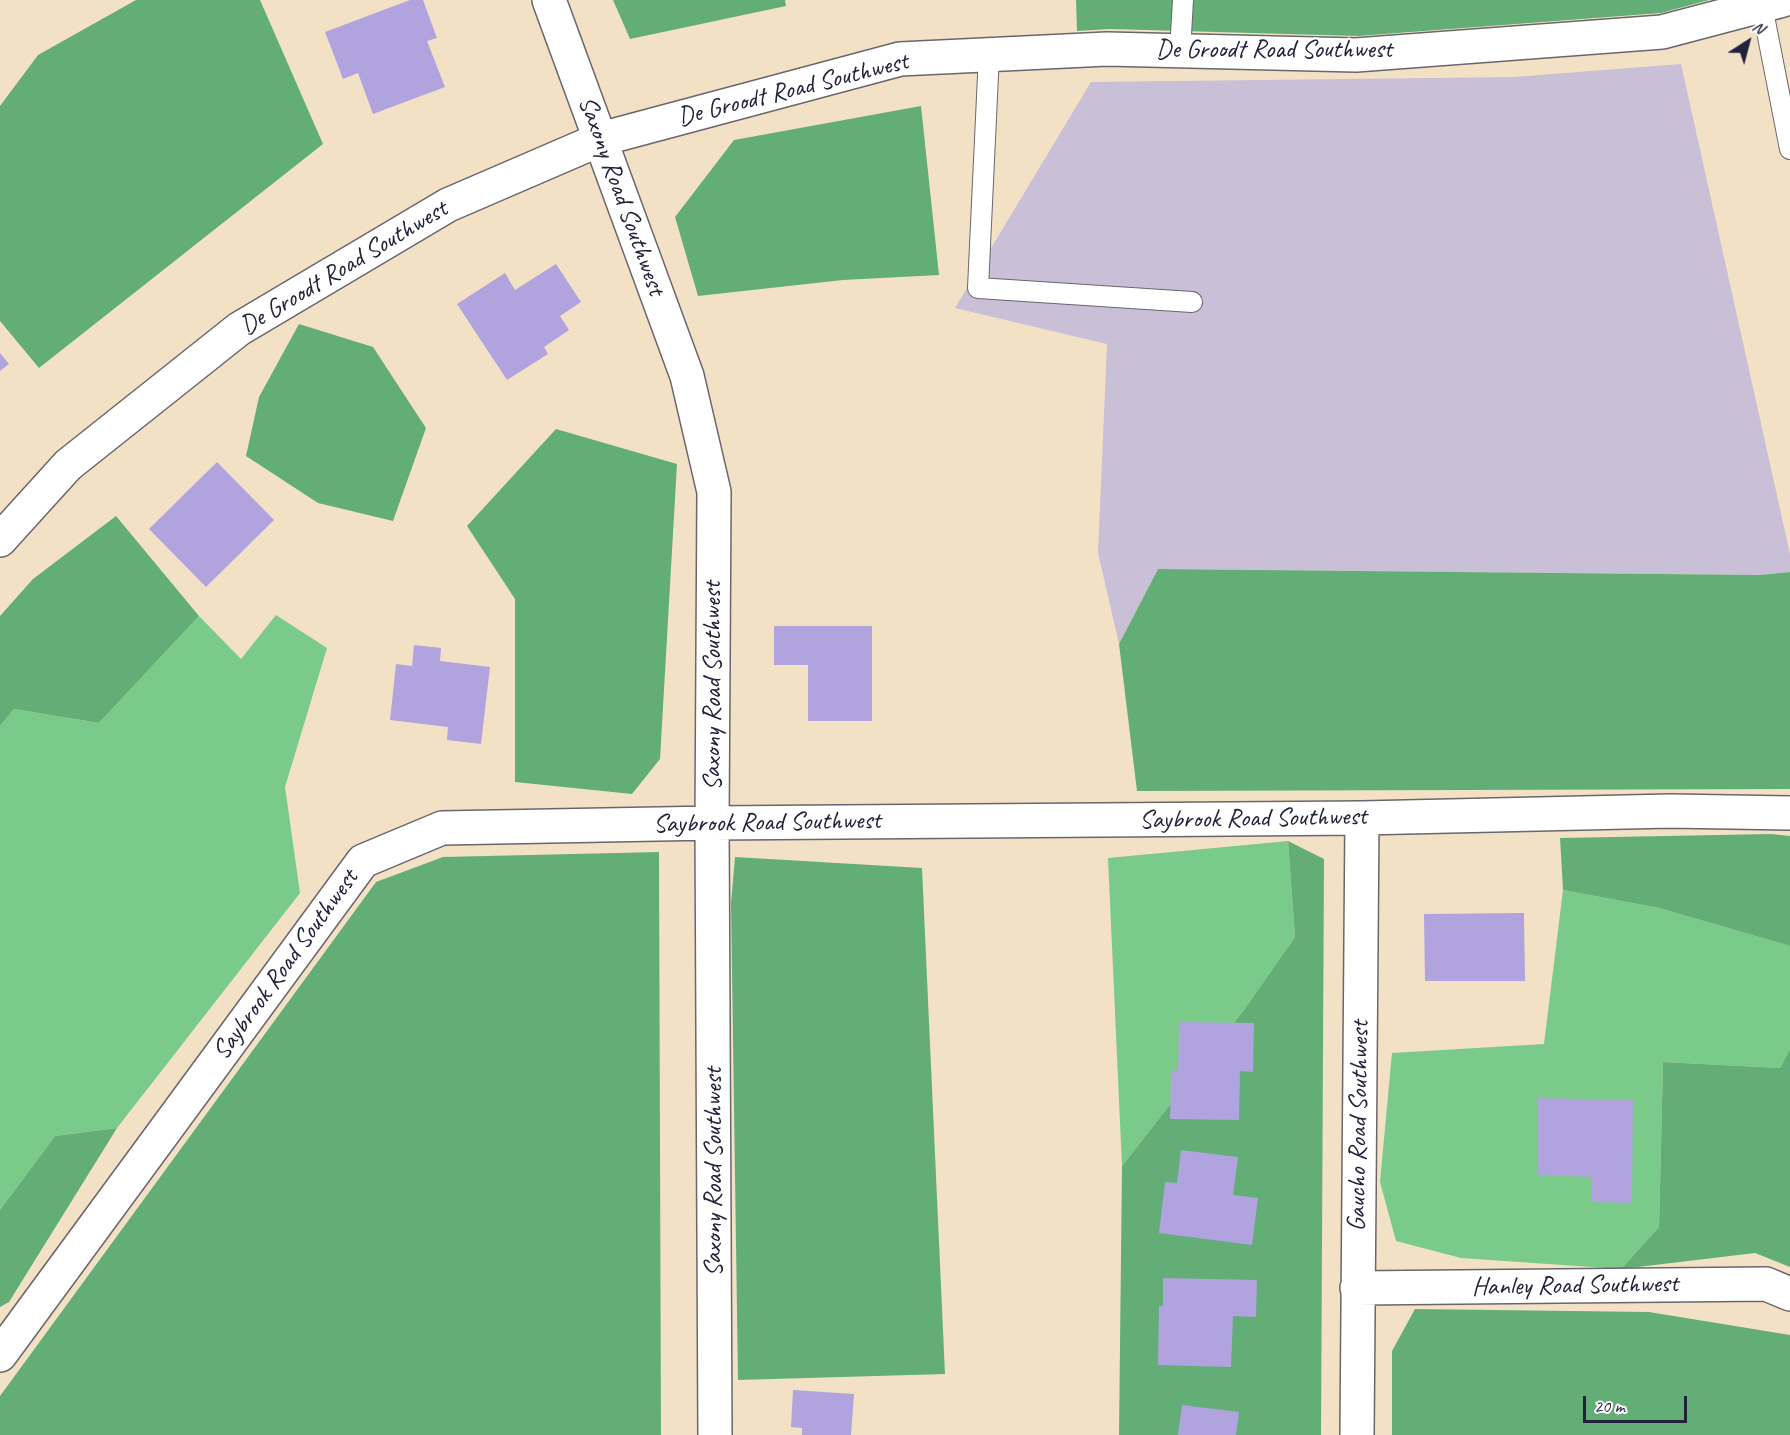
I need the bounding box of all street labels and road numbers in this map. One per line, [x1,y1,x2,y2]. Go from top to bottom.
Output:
street label: De Groodt Road Southwest [1156,34,1392,66]
street label: De Groodt Road Southwest [675,46,911,134]
street label: Saxony Road Southwest [571,92,671,300]
street label: De Groodt Road Southwest [235,194,453,342]
street label: Saxony Road Southwest [697,581,729,791]
street label: Saybrook Road Southwest [1139,801,1367,837]
street label: Saybrook Road Southwest [653,805,881,841]
street label: Saybrook Road Southwest [206,864,366,1066]
street label: Gaucho Road Southwest [1342,1020,1376,1232]
street label: Saxony Road Southwest [698,1067,730,1277]
street label: Hanley Road Southwest [1472,1269,1678,1303]

